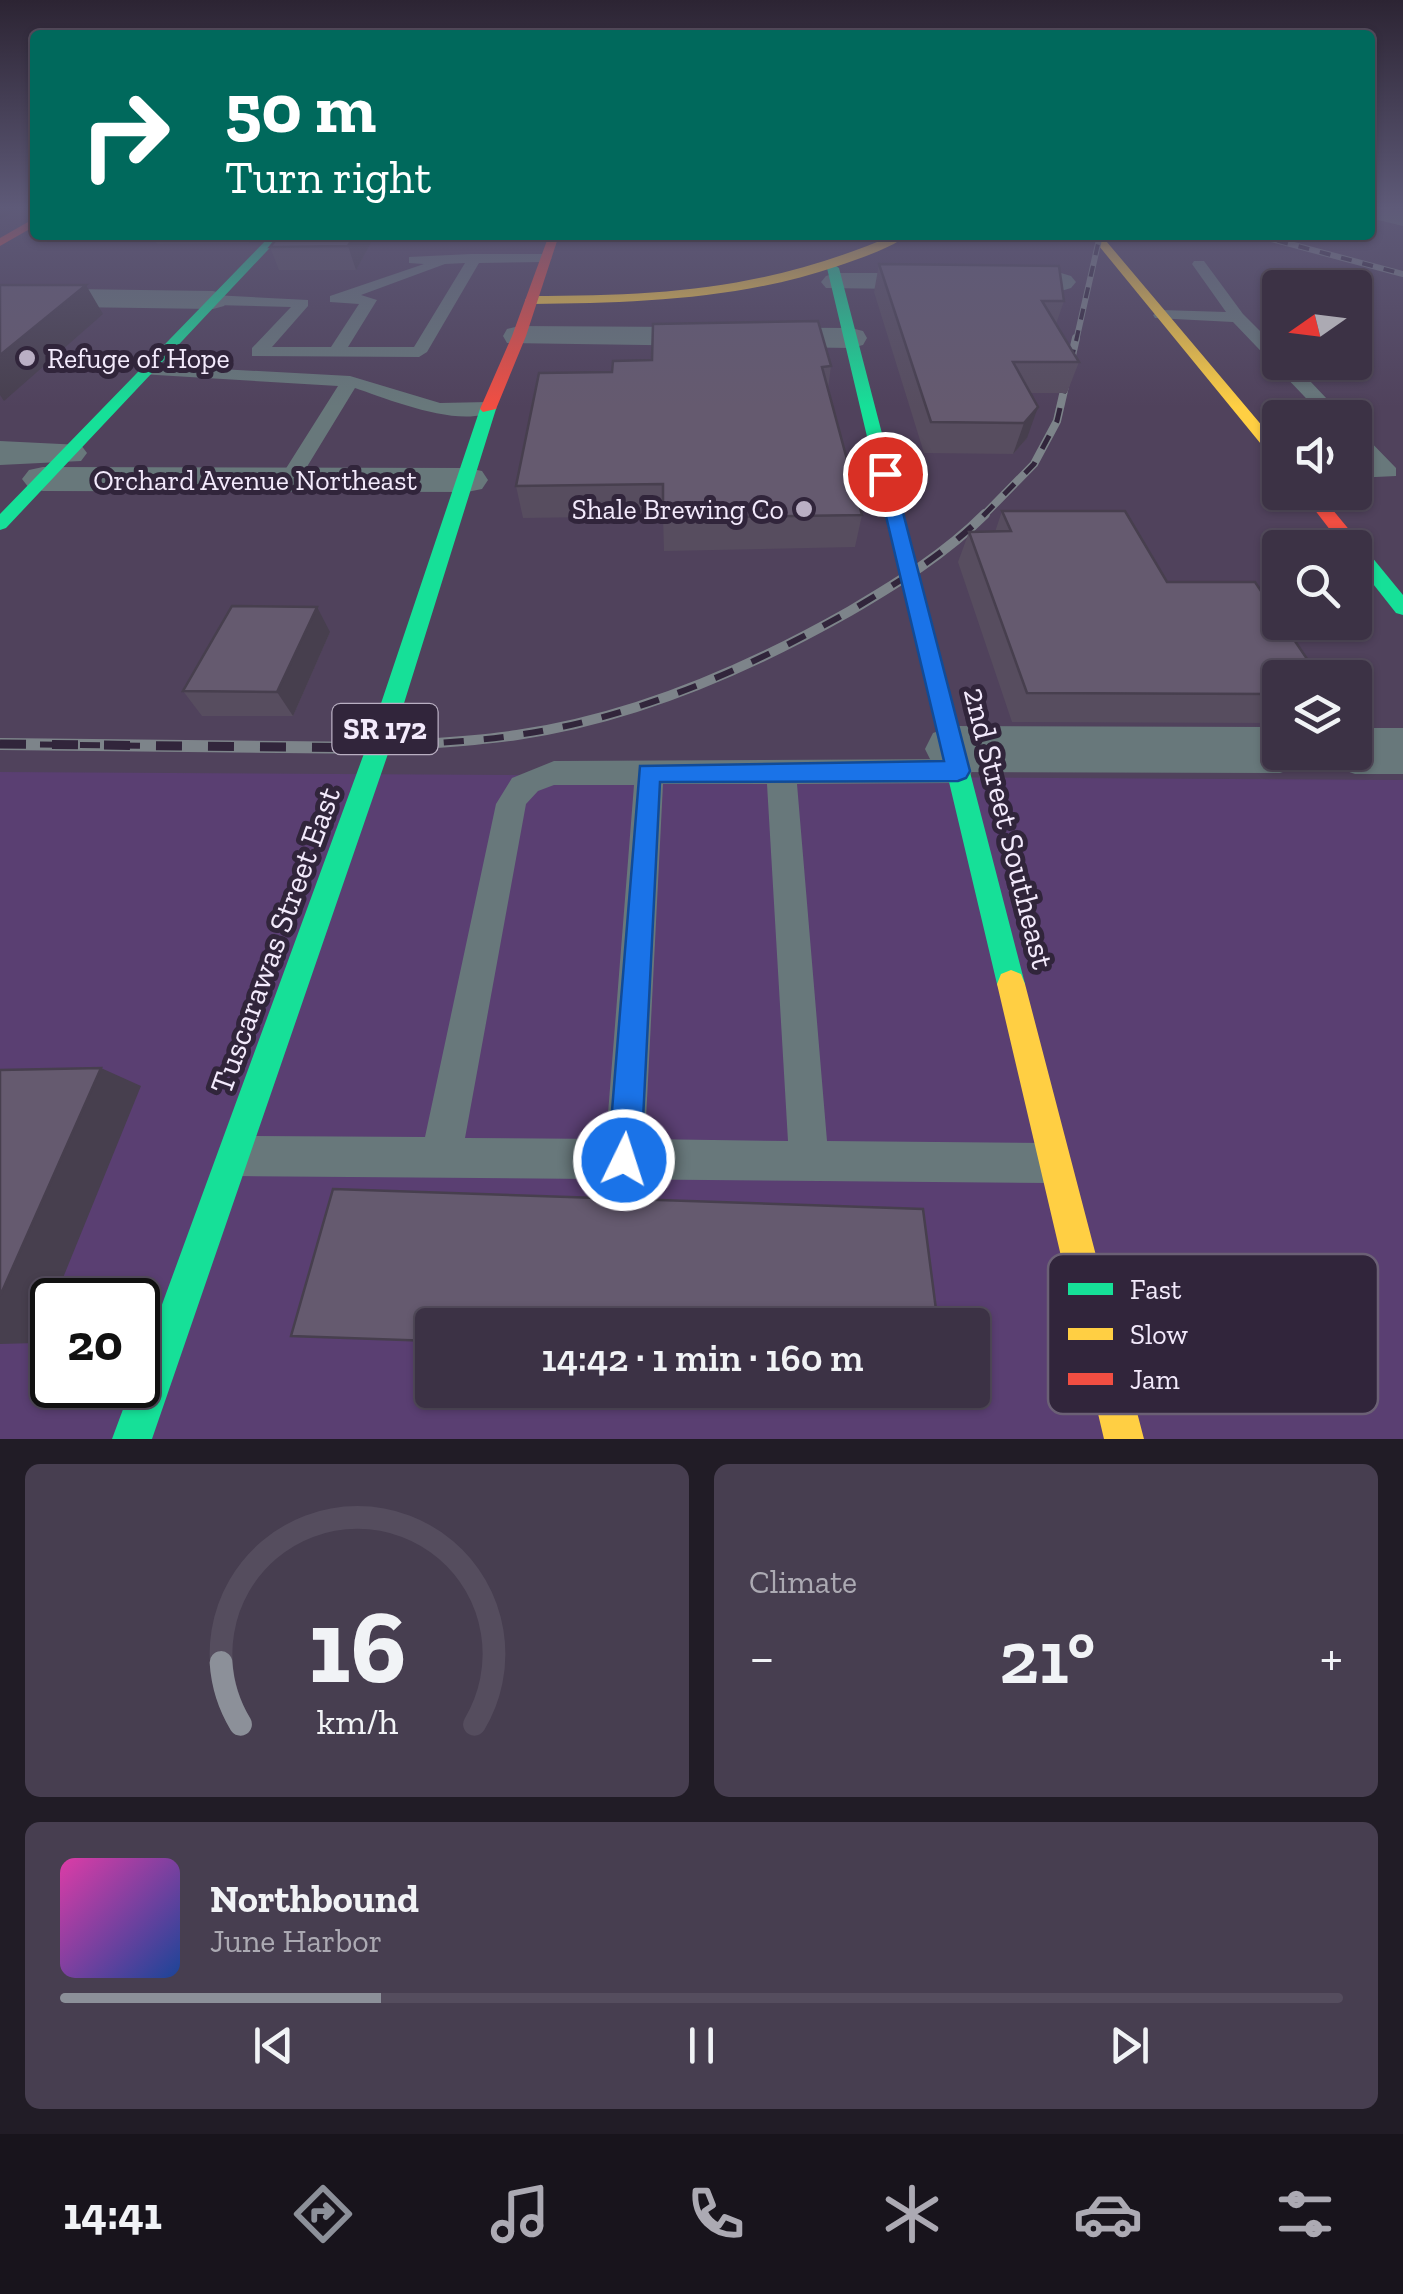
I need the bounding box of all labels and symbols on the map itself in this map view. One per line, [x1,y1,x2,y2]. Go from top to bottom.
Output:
north arrow [1262,270,1372,380]
place label: Refuge of Hope [47,342,230,375]
marker: Refuge of Hope [16,347,38,369]
pin [843,432,928,517]
street label: Orchard Avenue Northeast [93,464,417,497]
place label: Shale Brewing Co [572,493,784,526]
marker: Shale Brewing Co [793,498,815,520]
street label: 2nd Street Southeast [956,683,1062,973]
road number: SR 172 [332,704,438,754]
street label: Tuscarawas Street East [202,781,348,1098]
position arrow [572,1108,676,1212]
legend [1048,1254,1378,1414]
text: Fast [1130,1273,1182,1306]
speed limit sign: 20 [30,1278,160,1408]
text: Slow [1130,1318,1188,1351]
text: Jam [1130,1363,1180,1396]

